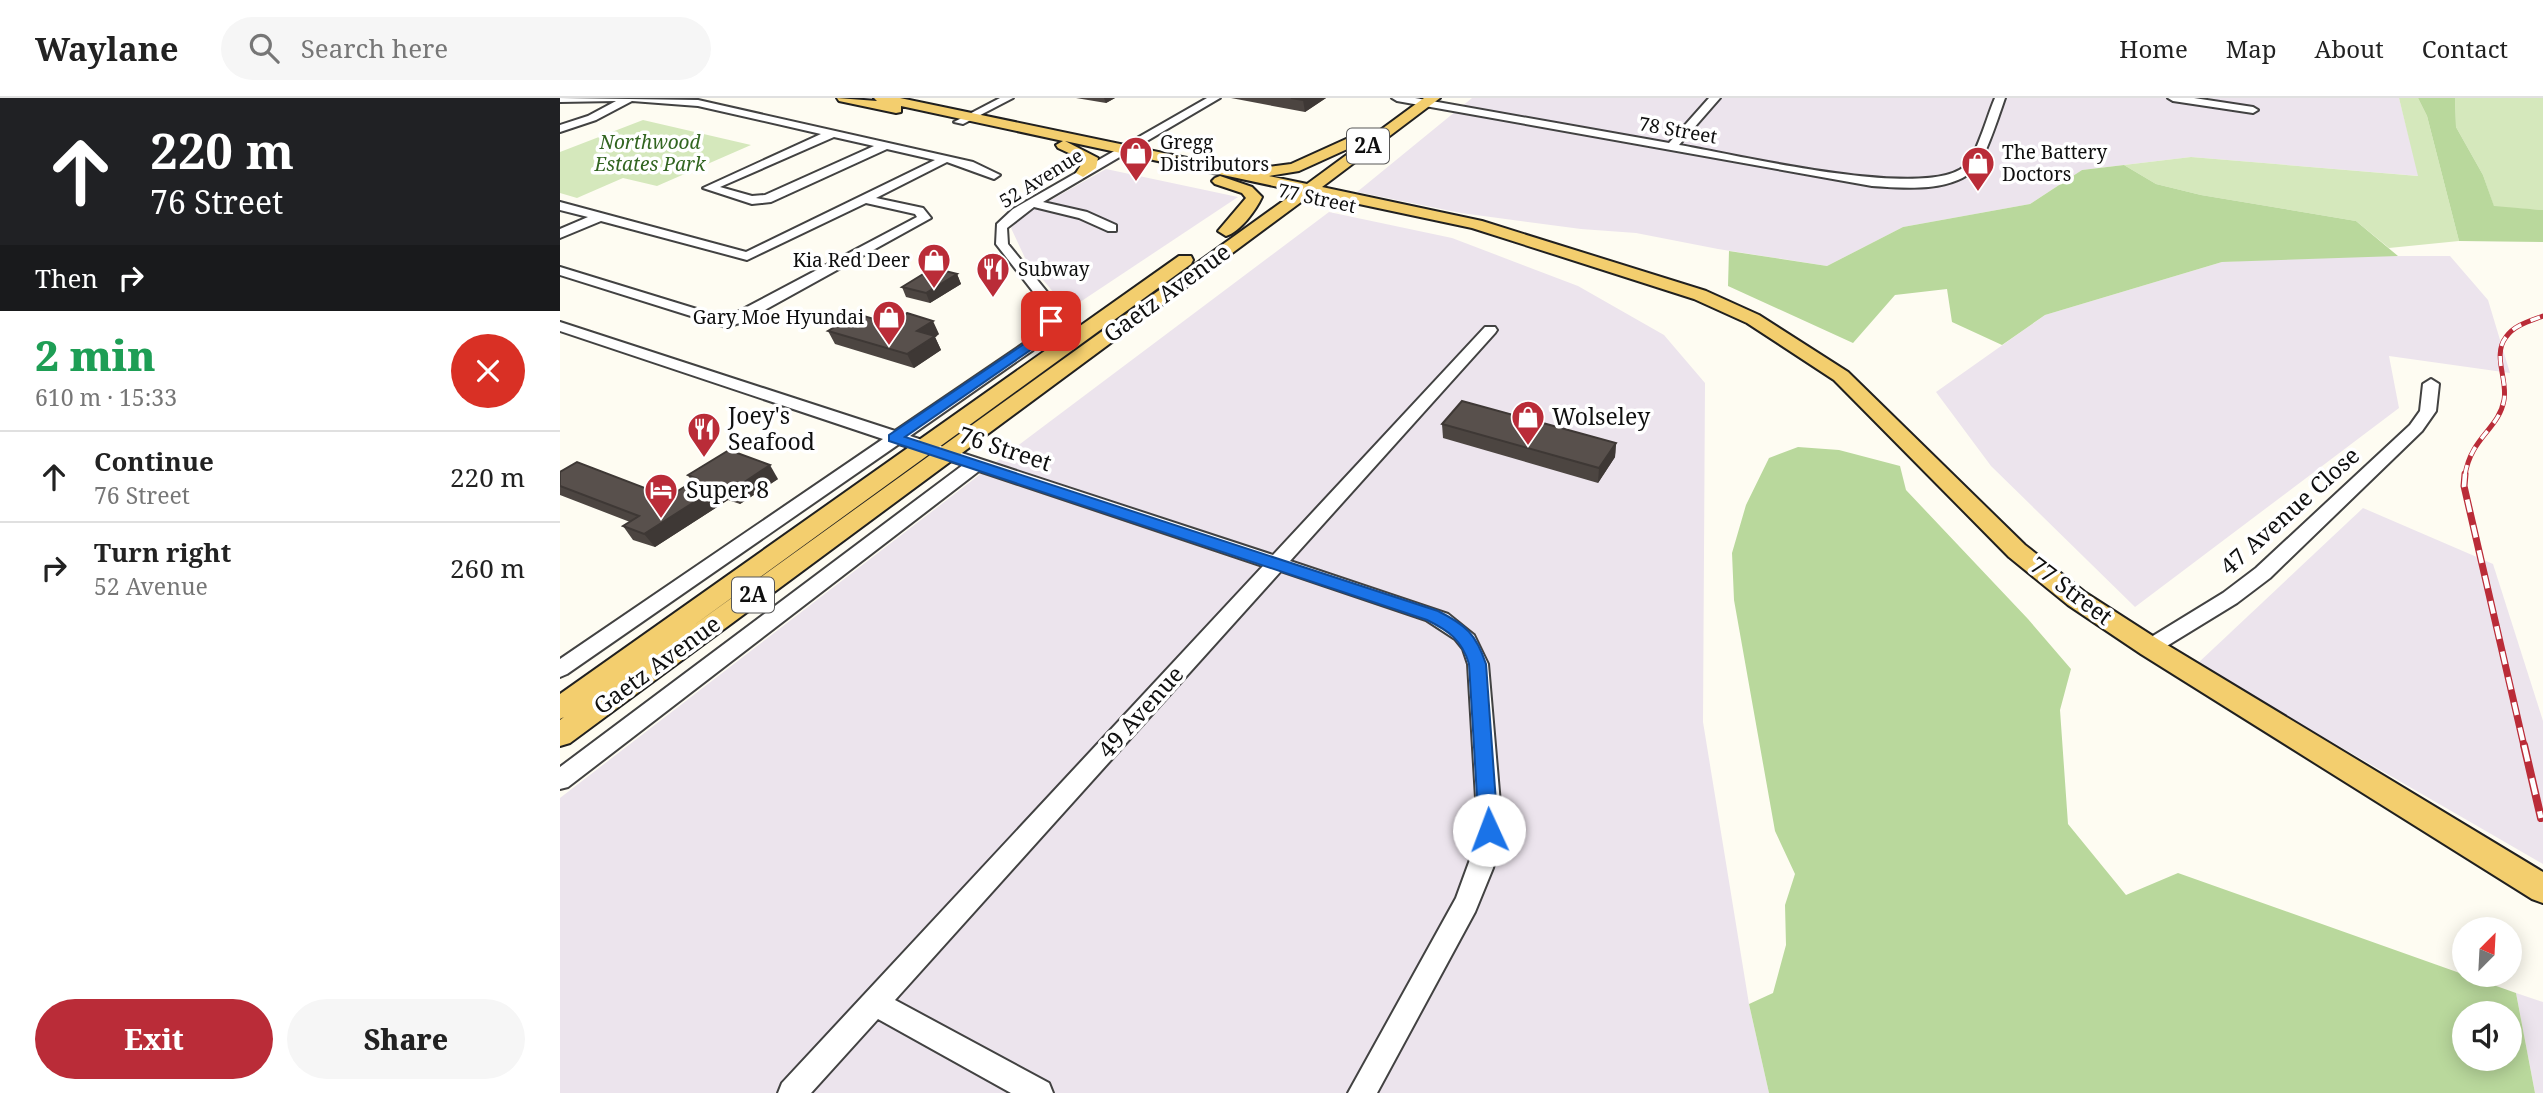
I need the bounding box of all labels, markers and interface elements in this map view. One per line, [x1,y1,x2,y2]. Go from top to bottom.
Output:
search box [221,17,711,80]
text: Waylane [35,26,179,71]
icon: search [245,29,283,67]
text: Search here [301,30,448,66]
text: Home [2119,32,2188,65]
text: Map [2226,32,2277,65]
text: About [2315,32,2384,65]
text: Contact [2422,32,2508,65]
street label: 78 Street [1637,110,1720,150]
text: 220 m [150,117,294,183]
icon: ahead [35,126,126,217]
road number: 2A [1347,128,1389,164]
park label: Northwood Estates Park [593,129,707,177]
place label: Gregg Distributors [1160,129,1269,177]
shop icon: Gregg Distributors [1117,134,1155,183]
place label: The Battery Doctors [2002,139,2107,187]
street label: 52 Avenue [994,142,1088,214]
shop icon: The Battery Doctors [1959,144,1997,193]
street label: 77 Street [1276,177,1359,219]
text: 76 Street [150,180,283,223]
street label: Gaetz Avenue [1096,235,1236,349]
shop icon: Kia Red Deer [915,241,953,290]
place label: Kia Red Deer [793,247,910,273]
restaurant icon: Subway [974,250,1012,299]
place label: Subway [1018,256,1090,282]
icon: right [112,259,150,297]
text: Then [35,260,98,296]
pin [1021,291,1081,351]
shop icon: Gary Moe Hyundai [870,298,908,347]
icon: arrive [1032,302,1070,340]
place label: Gary Moe Hyundai [693,304,864,330]
text: 2 min [35,326,156,383]
button: close [451,334,525,408]
text: 610 m · 15:33 [35,381,177,413]
shop icon: Wolseley [1509,398,1547,447]
place label: Joey's Seafood [727,399,815,457]
place label: Wolseley [1552,400,1650,432]
restaurant icon: Joey's Seafood [685,410,723,459]
street label: 76 Street [955,418,1056,478]
street label: 47 Avenue Close [2213,439,2366,581]
text: Continue [94,443,214,479]
icon: ahead [35,458,73,496]
text: 220 m [450,459,525,495]
hotel icon: Super 8 [642,471,680,520]
place label: Super 8 [686,473,769,505]
text: 76 Street [94,479,190,511]
text: Turn right [94,534,231,570]
icon: right [35,549,73,587]
street label: 77 Street [2024,549,2120,632]
text: 260 m [450,550,525,586]
text: 52 Avenue [94,570,208,602]
road number: 2A [732,578,774,612]
street label: Gaetz Avenue [586,607,726,721]
street label: 49 Avenue [1090,658,1190,764]
position arrow [1452,793,1526,867]
north arrow [2452,917,2522,987]
map controls [2452,917,2522,1071]
button: Exit [35,999,273,1079]
button: Share [287,999,525,1079]
button: sound [2452,1001,2522,1071]

